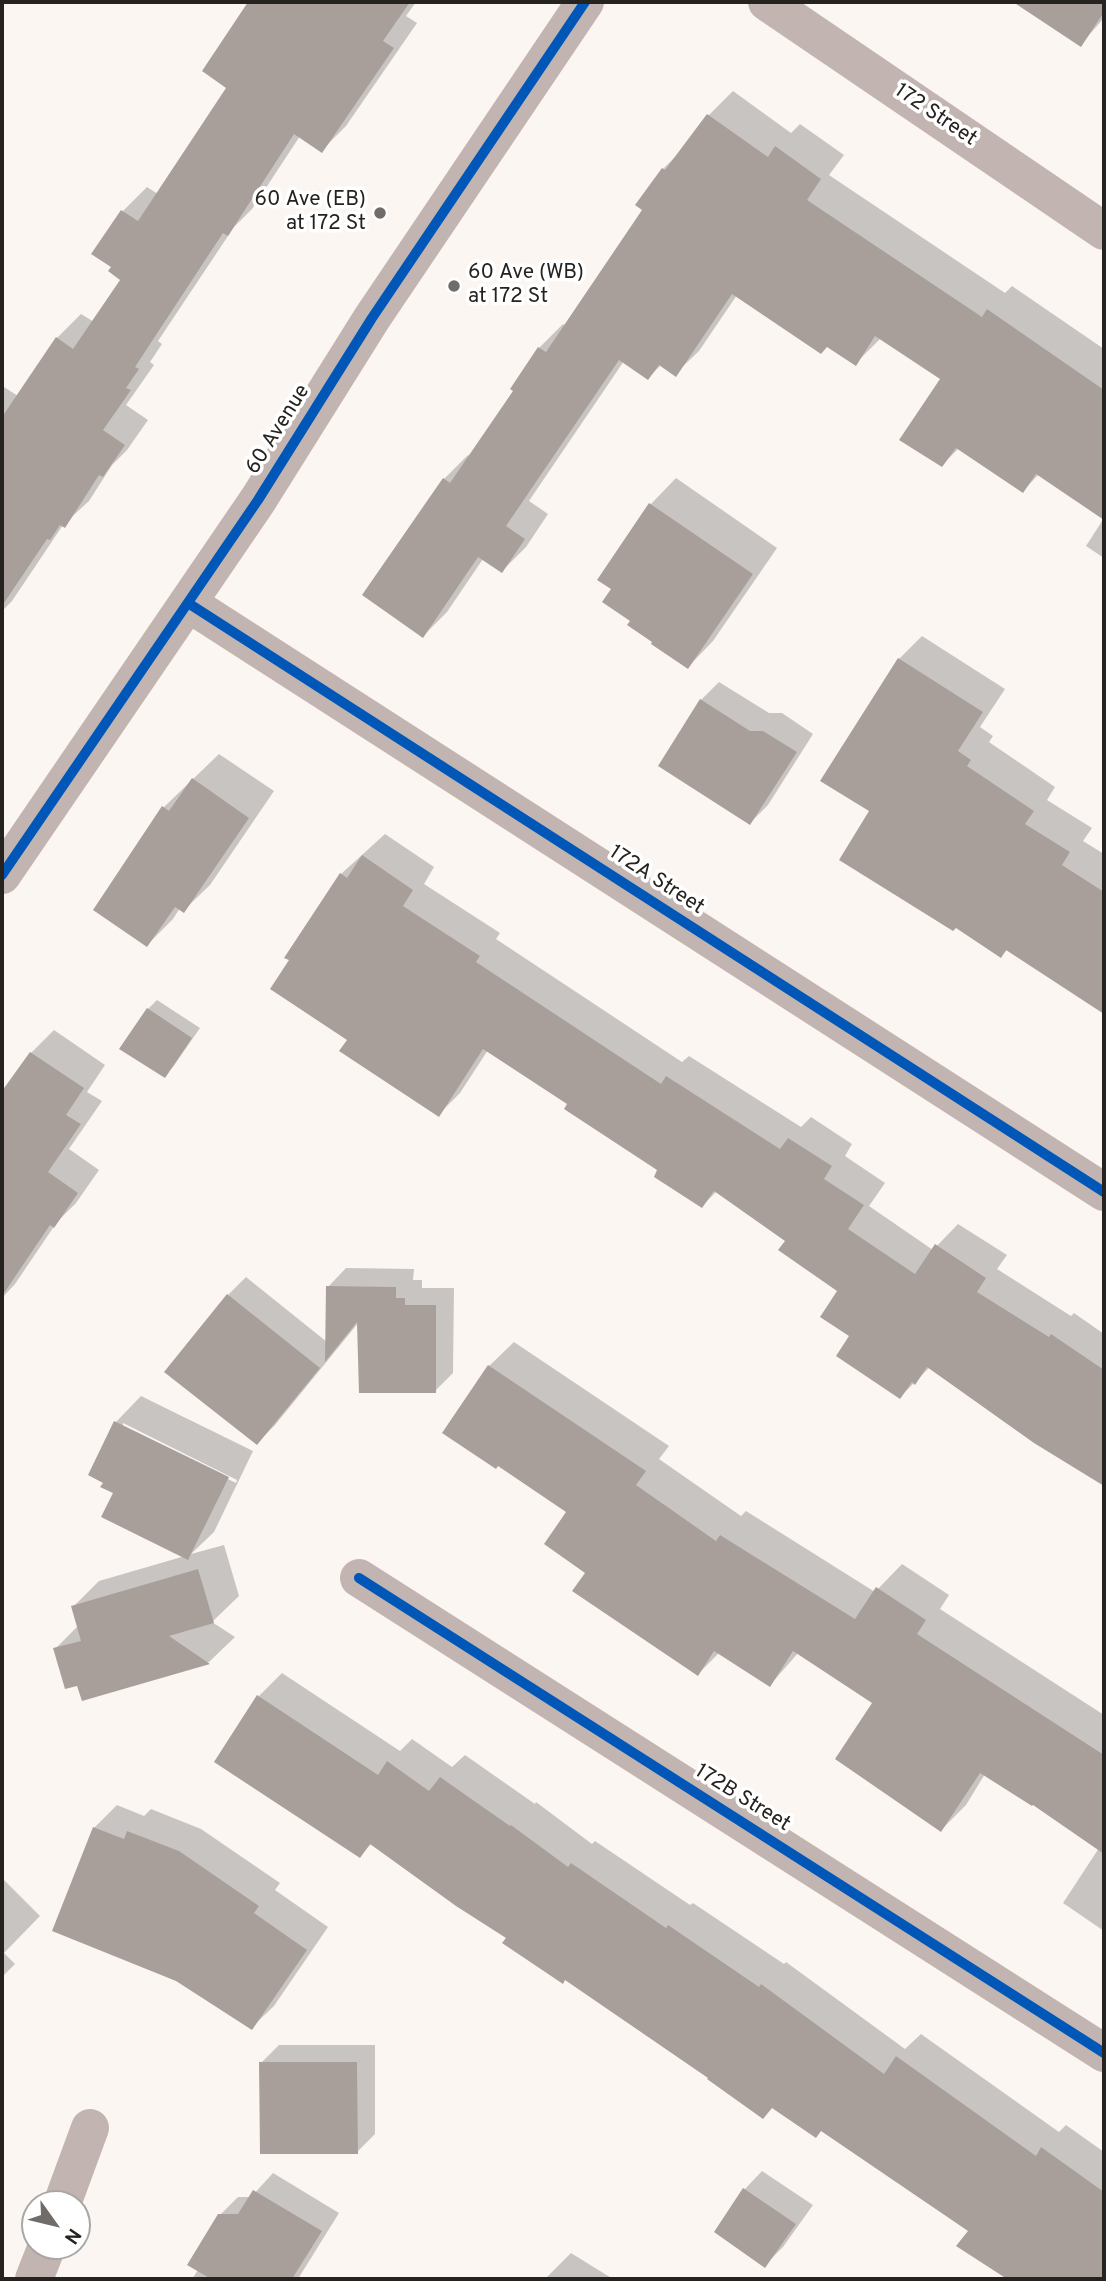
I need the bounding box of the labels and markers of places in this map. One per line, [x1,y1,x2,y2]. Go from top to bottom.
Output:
place label: 60 Ave (EB) at 172 St [255,188,366,238]
marker: 60 Ave (EB) at 172 St [372,205,388,221]
place label: 60 Ave (WB) at 172 St [468,261,584,311]
marker: 60 Ave (WB) at 172 St [446,278,462,294]

